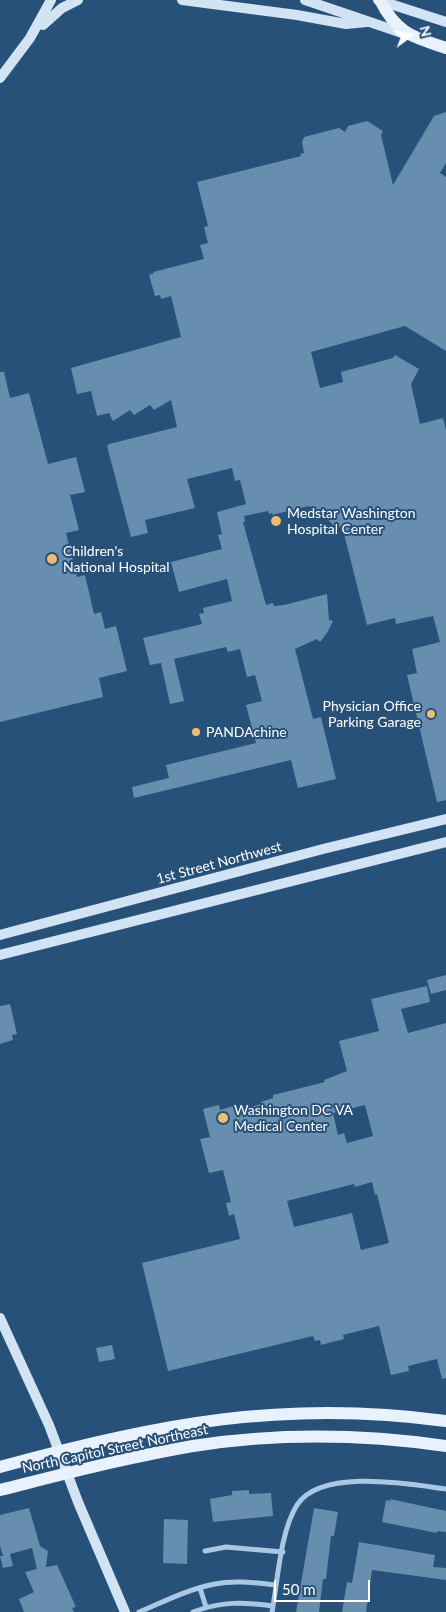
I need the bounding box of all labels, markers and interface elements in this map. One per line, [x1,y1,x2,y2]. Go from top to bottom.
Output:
north arrow [386,10,436,60]
text: N [416,24,436,39]
place label: Medstar Washington Hospital Center [287,505,415,538]
marker: Medstar Washington Hospital Center [269,514,283,528]
place label: Children's National Hospital [63,543,170,576]
marker: Children's National Hospital [45,552,59,566]
place label: Physician Office Parking Garage [323,698,421,730]
marker: Physician Office Parking Garage [425,708,437,720]
place label: PANDAchine [206,724,287,740]
marker: PANDAchine [190,726,202,738]
street label: 1st Street Northwest [155,838,283,888]
place label: Washington DC VA Medical Center [234,1102,353,1134]
marker: Washington DC VA Medical Center [216,1111,230,1125]
street label: North Capitol Street Northeast [21,1421,209,1477]
scale bar [276,1570,372,1602]
text: 50 m [282,1580,316,1598]

